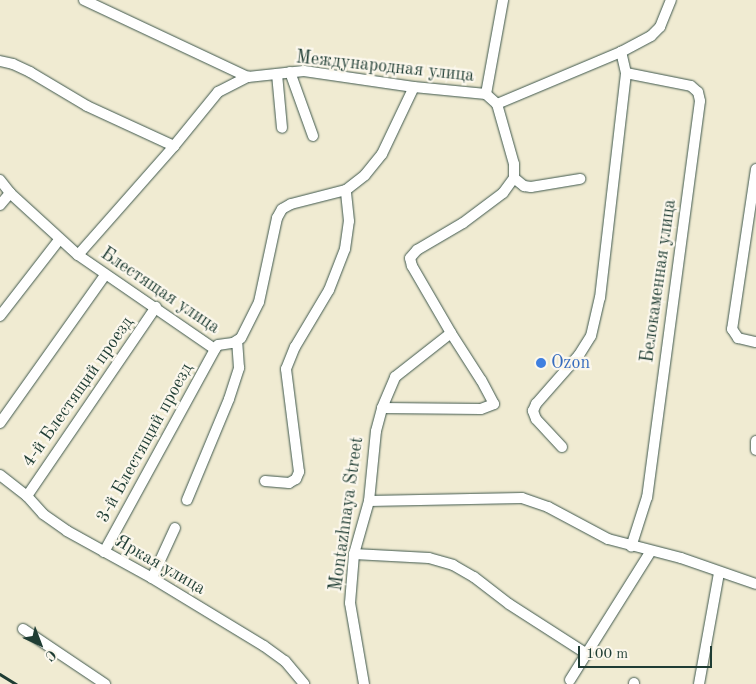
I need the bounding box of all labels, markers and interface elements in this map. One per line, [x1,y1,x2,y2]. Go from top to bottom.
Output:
street label: Международная улица [295,47,475,87]
street label: Белокаменная улица [637,198,681,364]
street label: Блестящая улица [96,243,224,339]
street label: 4-й Блестящий проезд [18,313,138,471]
place label: Ozon [551,352,590,374]
marker: Ozon [535,357,547,369]
street label: 3-й Блестящий проезд [92,360,198,526]
street label: Montazhnaya Street [325,435,369,593]
street label: Яркая улица [111,530,209,600]
north arrow [15,619,65,669]
scale bar [581,636,715,668]
text: С [42,647,58,663]
text: 100 m [586,647,628,662]

